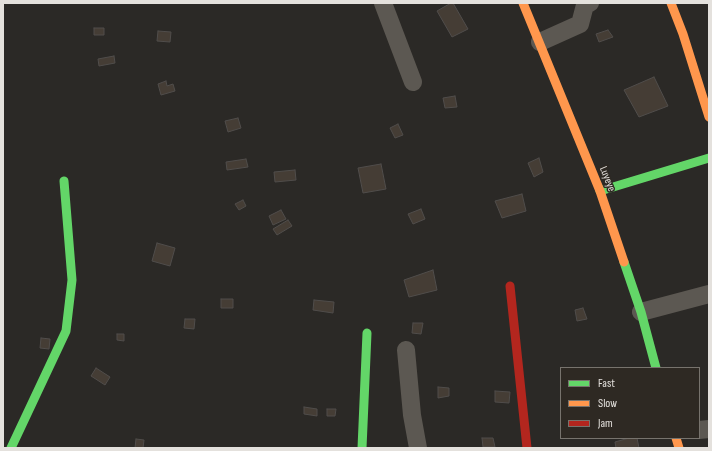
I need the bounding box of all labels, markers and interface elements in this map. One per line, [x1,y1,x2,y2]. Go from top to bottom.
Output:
street label: Luyeye [596,165,618,193]
legend [560,367,700,439]
text: Fast [598,376,615,391]
text: Slow [598,396,617,411]
text: Jam [598,416,613,431]

